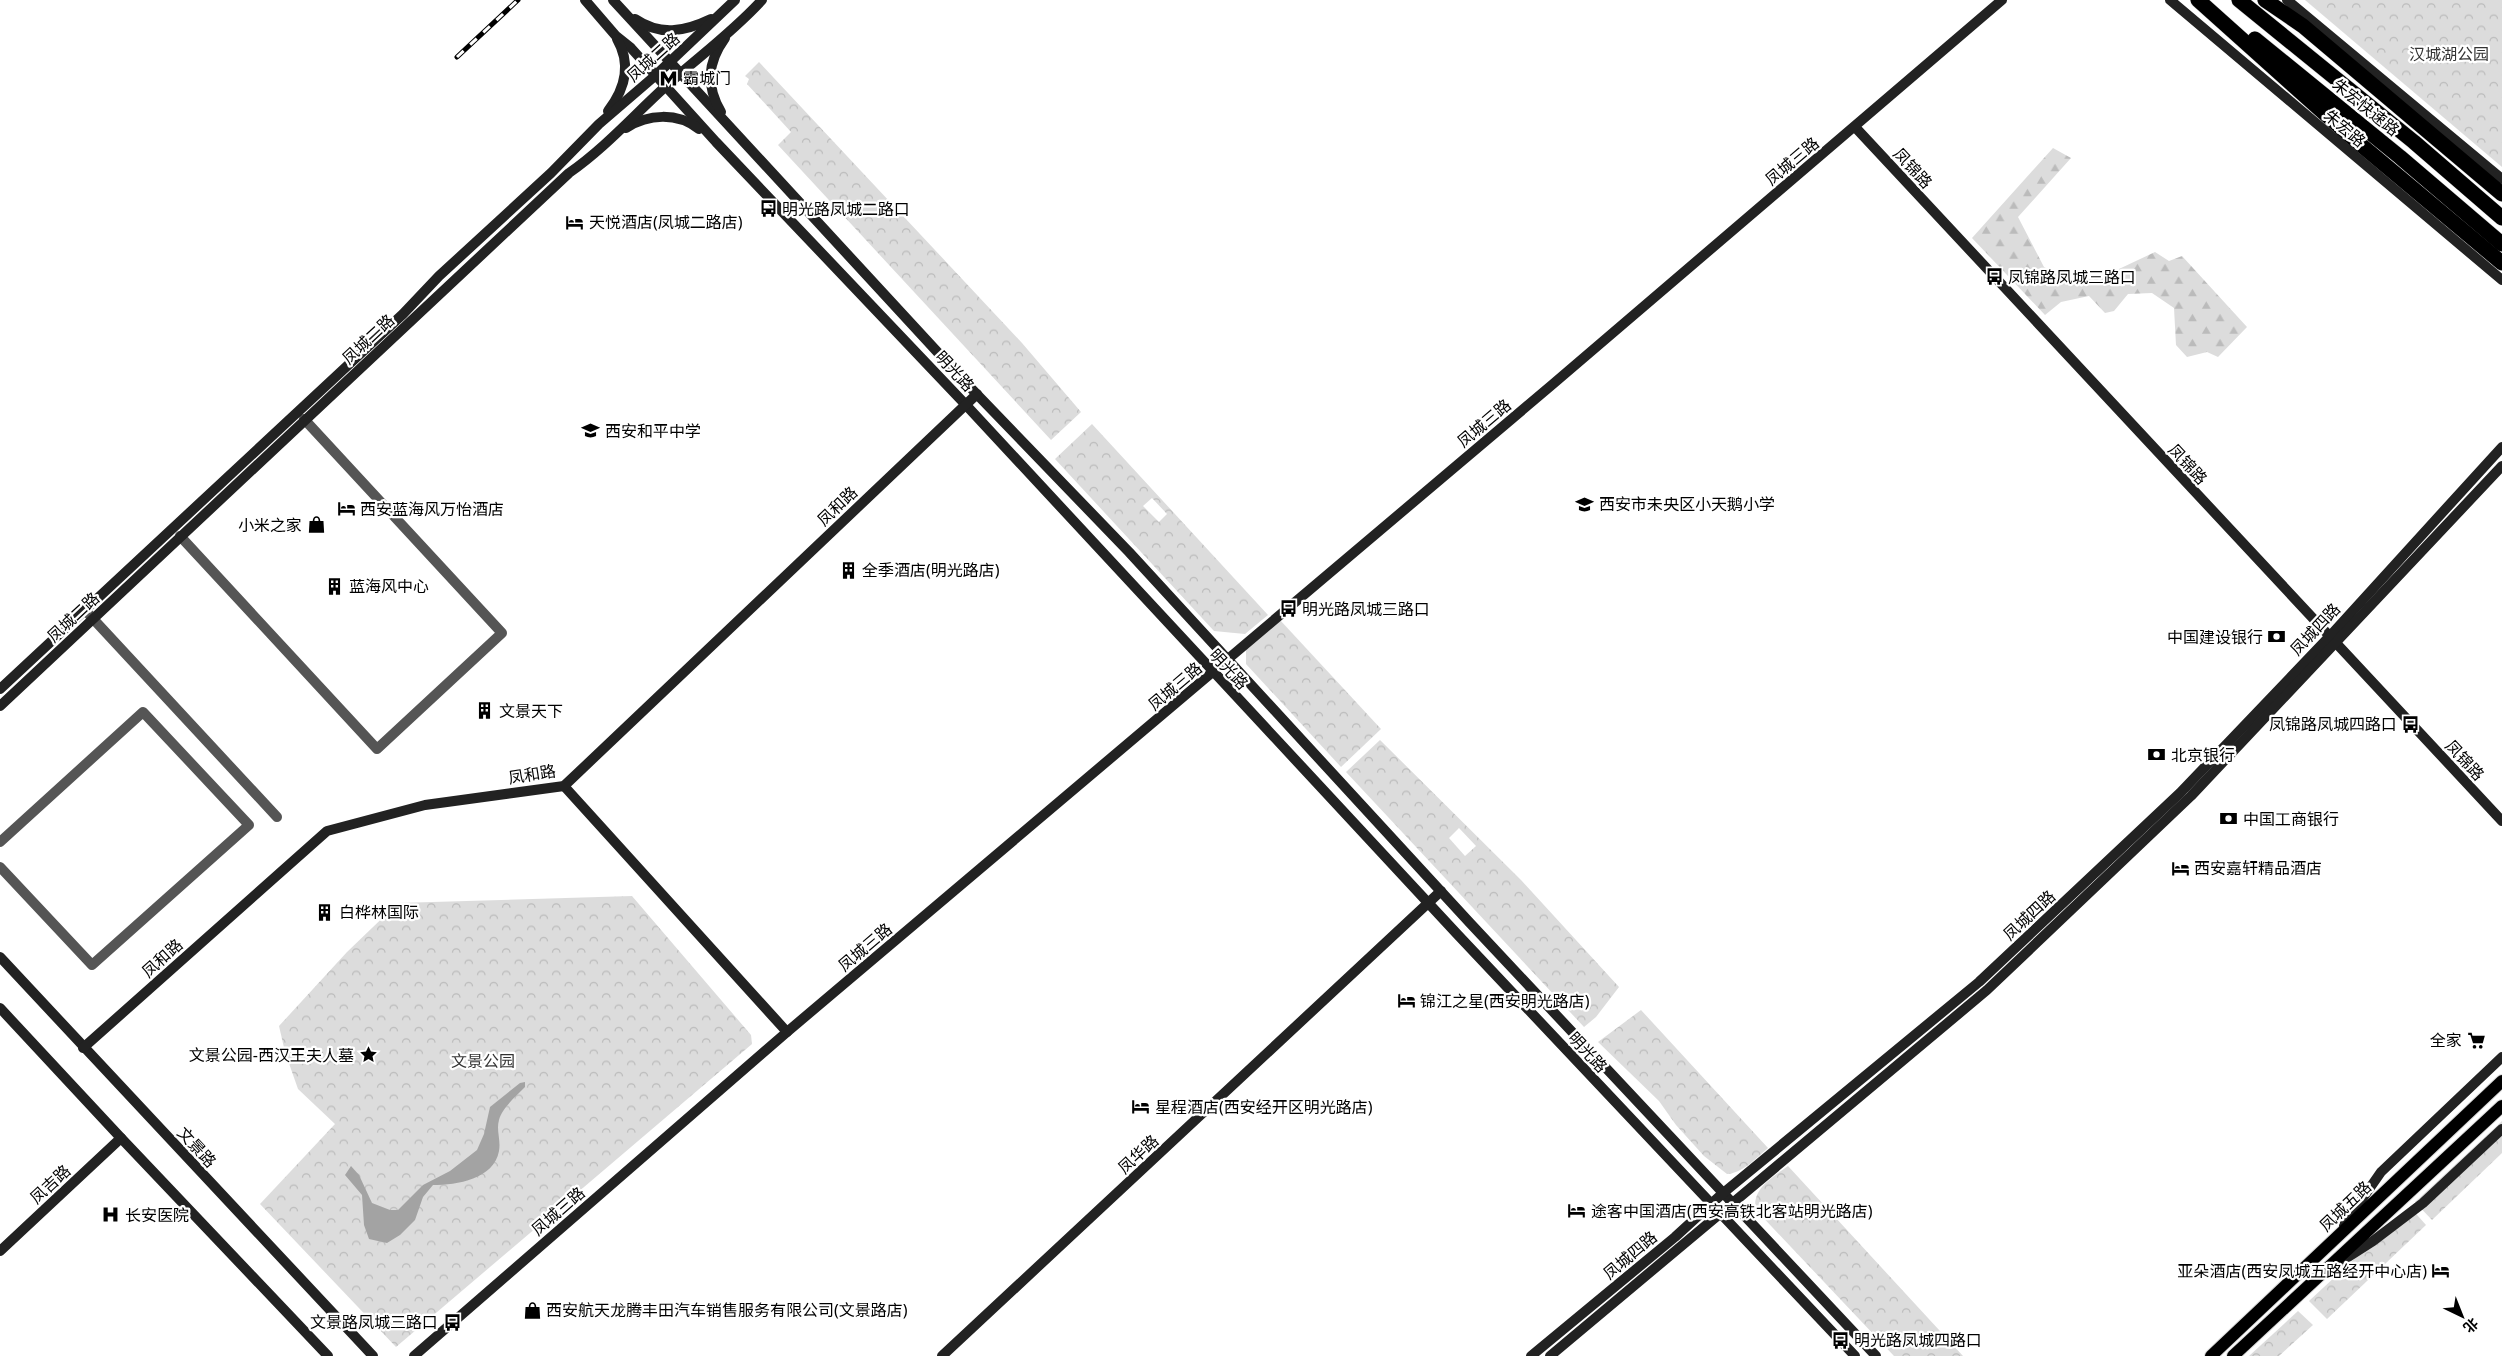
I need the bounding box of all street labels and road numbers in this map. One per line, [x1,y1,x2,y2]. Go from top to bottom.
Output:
street label: 凤城二路 [622,27,684,87]
street label: 朱宏快速路 [2328,73,2404,141]
street label: 朱宏路 [2320,104,2370,152]
street label: 凤城三路 [1760,132,1824,190]
street label: 凤锦路 [1889,143,1937,193]
street label: 凤城二路 [337,309,399,369]
street label: 明光路 [931,346,979,396]
street label: 凤城三路 [1452,394,1516,452]
street label: 凤锦路 [2164,439,2212,489]
street label: 凤和路 [812,481,862,531]
street label: 凤城二路 [42,587,104,647]
street label: 凤城四路 [2285,598,2345,660]
street label: 明光路 [1205,644,1253,694]
street label: 凤城三路 [1143,657,1207,715]
street label: 凤锦路 [2441,735,2489,785]
street label: 凤和路 [507,759,557,789]
street label: 凤城四路 [1998,885,2060,945]
street label: 凤城三路 [833,918,897,976]
street label: 凤和路 [137,934,187,982]
street label: 明光路 [1564,1027,1612,1077]
street label: 文景路 [173,1122,221,1172]
street label: 凤华路 [1113,1130,1163,1178]
street label: 凤吉路 [25,1160,75,1208]
street label: 凤城五路 [2314,1176,2376,1236]
street label: 凤城三路 [527,1182,589,1240]
street label: 凤城四路 [1598,1226,1662,1284]

